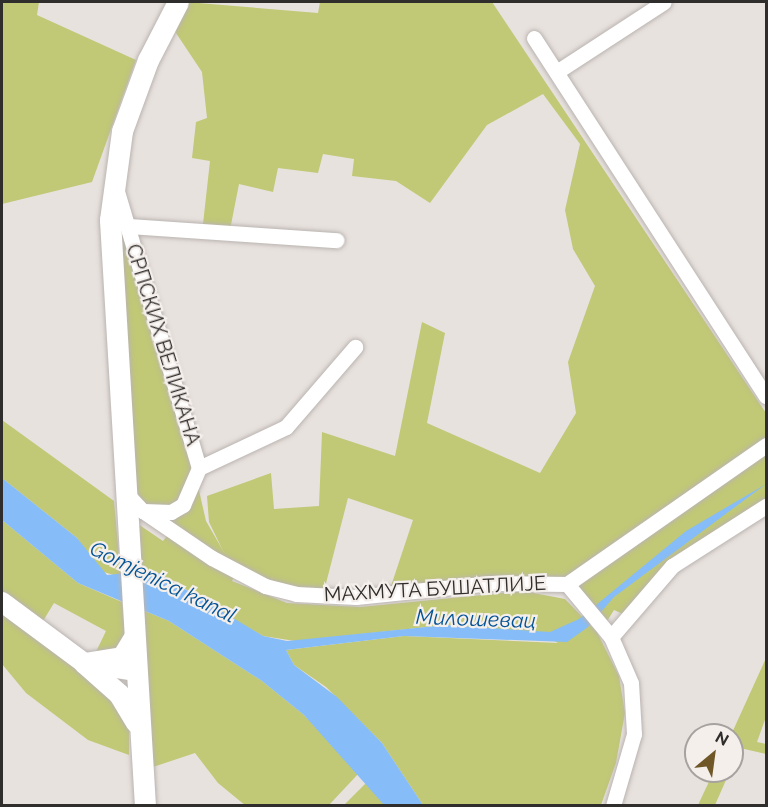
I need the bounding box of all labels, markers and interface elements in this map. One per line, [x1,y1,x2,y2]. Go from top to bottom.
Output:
street label: СРПСКИХ ВЕЛИКАНА [121,241,205,449]
water label: Gomjenica kanal [86,536,240,628]
street label: МАХМУТА БУШАТЛИЈЕ [323,571,547,607]
water label: Милошевац [415,604,537,634]
north arrow [684,723,744,783]
text: N [712,727,732,750]

